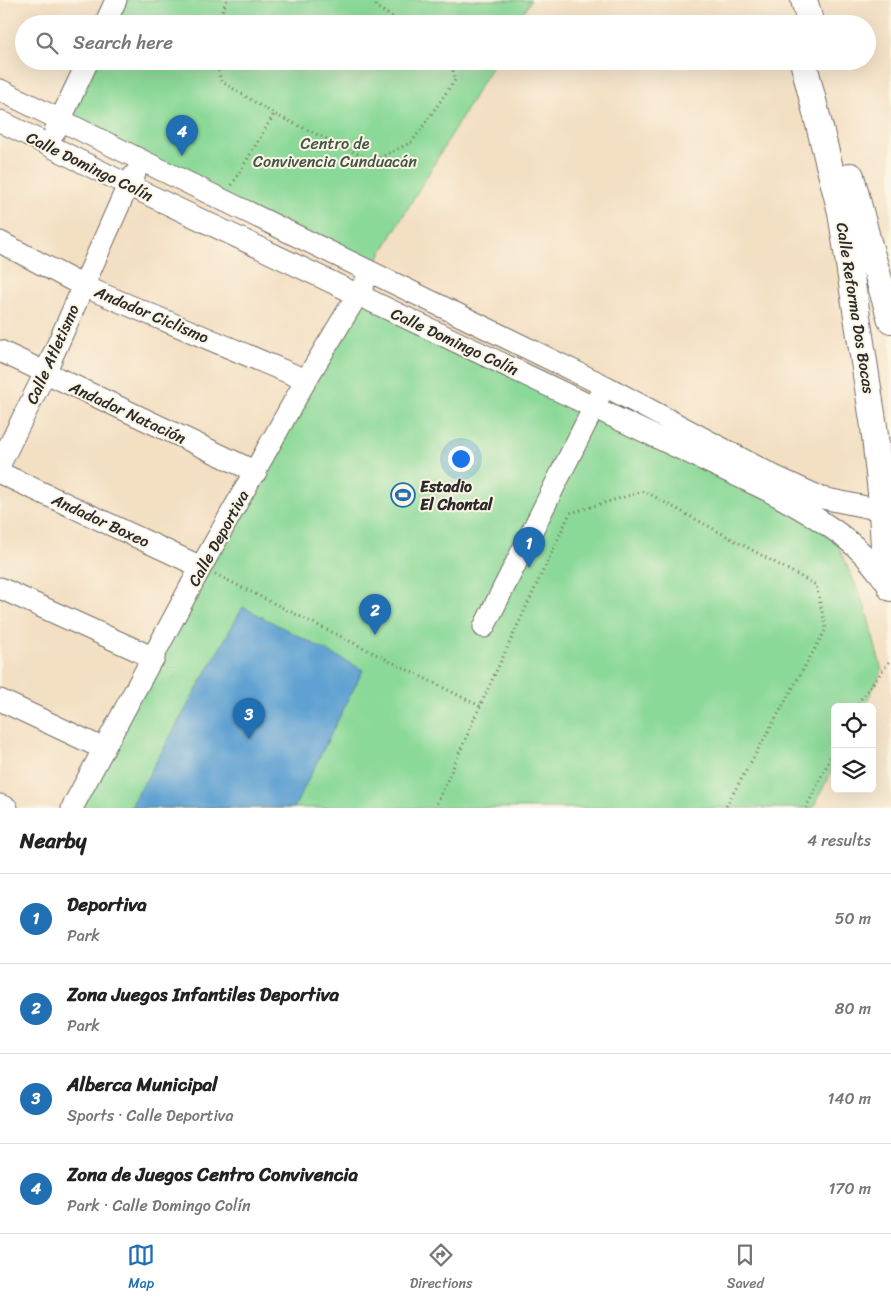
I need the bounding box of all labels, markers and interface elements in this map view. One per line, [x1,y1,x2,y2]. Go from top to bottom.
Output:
search box [15,15,876,70]
text: Search here [73,26,173,59]
icon: search [33,29,61,57]
pin: 4 [166,115,198,156]
street label: Calle Domingo Colín [21,123,159,210]
park label: Centro de Convivencia Cunduacán [253,129,417,176]
street label: Calle Reforma Dos Bocas [828,220,883,396]
street label: Andador Ciclismo [89,277,214,352]
street label: Calle Atletismo [17,299,87,409]
street label: Calle Domingo Colín [386,299,524,384]
street label: Andador Natación [64,372,191,452]
your location [448,446,474,472]
place label: Estadio El Chontal [420,472,494,519]
sports icon: Estadio El Chontal [390,482,416,508]
street label: Calle Deportiva [180,484,257,592]
street label: Andador Boxeo [46,485,155,556]
pin: 1 [513,527,545,568]
pin: 2 [359,594,391,635]
pin: 3 [233,698,265,739]
map controls [831,703,876,793]
button: locate [831,703,876,748]
button: layers [831,748,876,793]
text: Nearby [20,822,86,860]
text: 4 results [807,826,871,855]
text: Deportiva [67,888,147,921]
text: 1 [33,904,39,933]
text: 50 m [835,904,871,933]
text: Park [67,921,100,950]
text: Zona Juegos Infantiles Deportiva [67,978,339,1011]
text: 2 [31,994,41,1023]
text: 80 m [835,994,871,1023]
text: Park [67,1011,100,1040]
text: Alberca Municipal [67,1068,217,1101]
text: 3 [32,1084,40,1113]
text: 140 m [828,1084,871,1113]
text: Sports · Calle Deportiva [67,1101,233,1130]
text: Zona de Juegos Centro Convivencia [67,1158,358,1191]
text: 4 [31,1174,41,1203]
text: 170 m [828,1174,871,1203]
text: Park · Calle Domingo Colín [67,1191,251,1220]
tab: Map [127,1241,155,1296]
tab: Directions [410,1241,472,1296]
tab: Saved [727,1241,764,1296]

